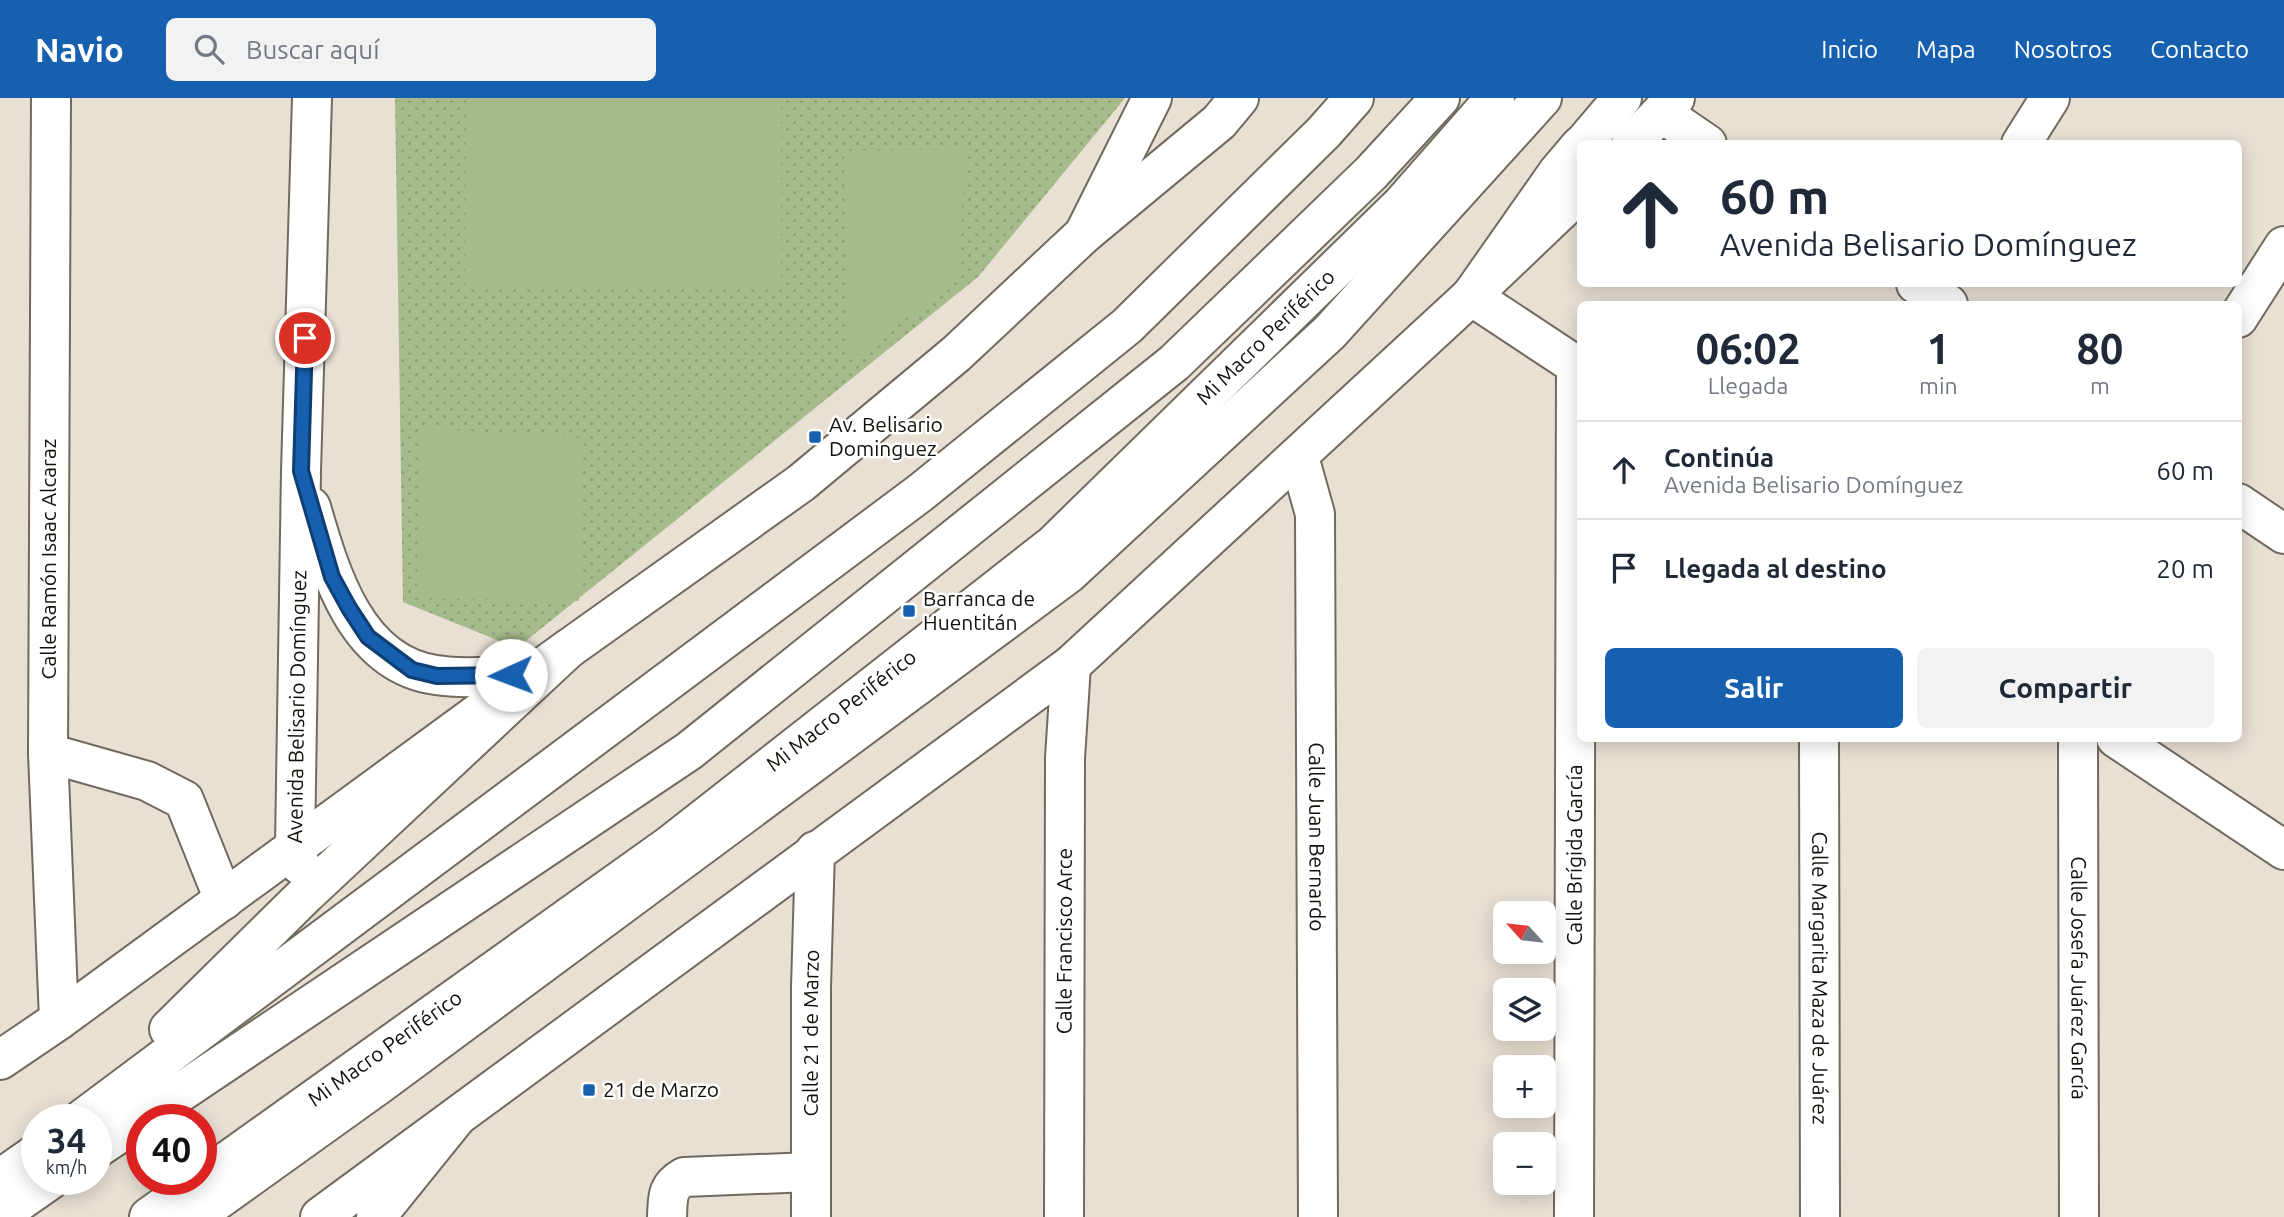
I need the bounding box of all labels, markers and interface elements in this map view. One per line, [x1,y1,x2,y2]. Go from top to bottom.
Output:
search box [166,18,656,81]
icon: search [190,30,228,68]
text: Navio [35,31,124,68]
text: Buscar aquí [246,35,379,64]
text: Inicio [1821,36,1878,63]
text: Mapa [1916,36,1976,63]
text: Nosotros [2014,36,2112,63]
text: Contacto [2150,36,2249,63]
icon: ahead [1605,168,1696,259]
text: 60 m [1720,168,1829,223]
text: Avenida Belisario Domínguez [1720,226,2137,262]
street label: Mi Macro Periférico [1191,264,1339,409]
pin [275,308,335,368]
icon: arrive [286,319,324,357]
text: 06:02 [1695,325,1801,372]
text: 1 [1927,325,1950,372]
text: 80 [2076,325,2124,372]
text: Llegada [1708,373,1788,398]
text: min [1919,373,1958,398]
text: m [2090,373,2110,398]
place label: Av. Belisario Dominguez [829,412,943,460]
marker: Av. Belisario Dominguez [807,429,823,445]
street label: Calle Ramón Isaac Alcaraz [36,439,60,679]
text: Continúa [1664,443,1774,472]
icon: ahead [1605,451,1643,489]
text: 60 m [2156,456,2214,485]
text: Avenida Belisario Domínguez [1664,472,1963,497]
icon: arrive [1605,549,1643,587]
text: Llegada al destino [1664,554,1887,583]
text: 20 m [2156,554,2214,583]
street label: Avenida Belisario Domínguez [282,570,310,844]
place label: Barranca de Huentitán [923,586,1035,634]
marker: Barranca de Huentitán [901,603,917,619]
position arrow [474,638,548,712]
street label: Mi Macro Periférico [761,644,920,776]
button: Salir [1605,648,1903,728]
button: Compartir [1917,648,2214,728]
street label: Calle Juan Bernardo [1305,742,1330,932]
street label: Calle Brígida García [1562,764,1586,946]
street label: Calle Margarita Maza de Juárez [1808,831,1833,1125]
street label: Calle Francisco Arce [1051,848,1076,1034]
street label: Calle Josefa Juárez García [2067,856,2092,1100]
north arrow [1493,901,1556,964]
map controls [1493,901,1556,1195]
street label: Calle 21 de Marzo [798,949,823,1117]
button: layers [1493,978,1556,1041]
street label: Mi Macro Periférico [303,985,466,1111]
button: + [1493,1055,1556,1118]
place label: 21 de Marzo [603,1077,719,1101]
marker: 21 de Marzo [581,1082,597,1098]
speed limit sign: 40 [126,1104,217,1195]
text: 34 [47,1120,86,1160]
button: − [1493,1132,1556,1195]
text: km/h [46,1157,87,1177]

